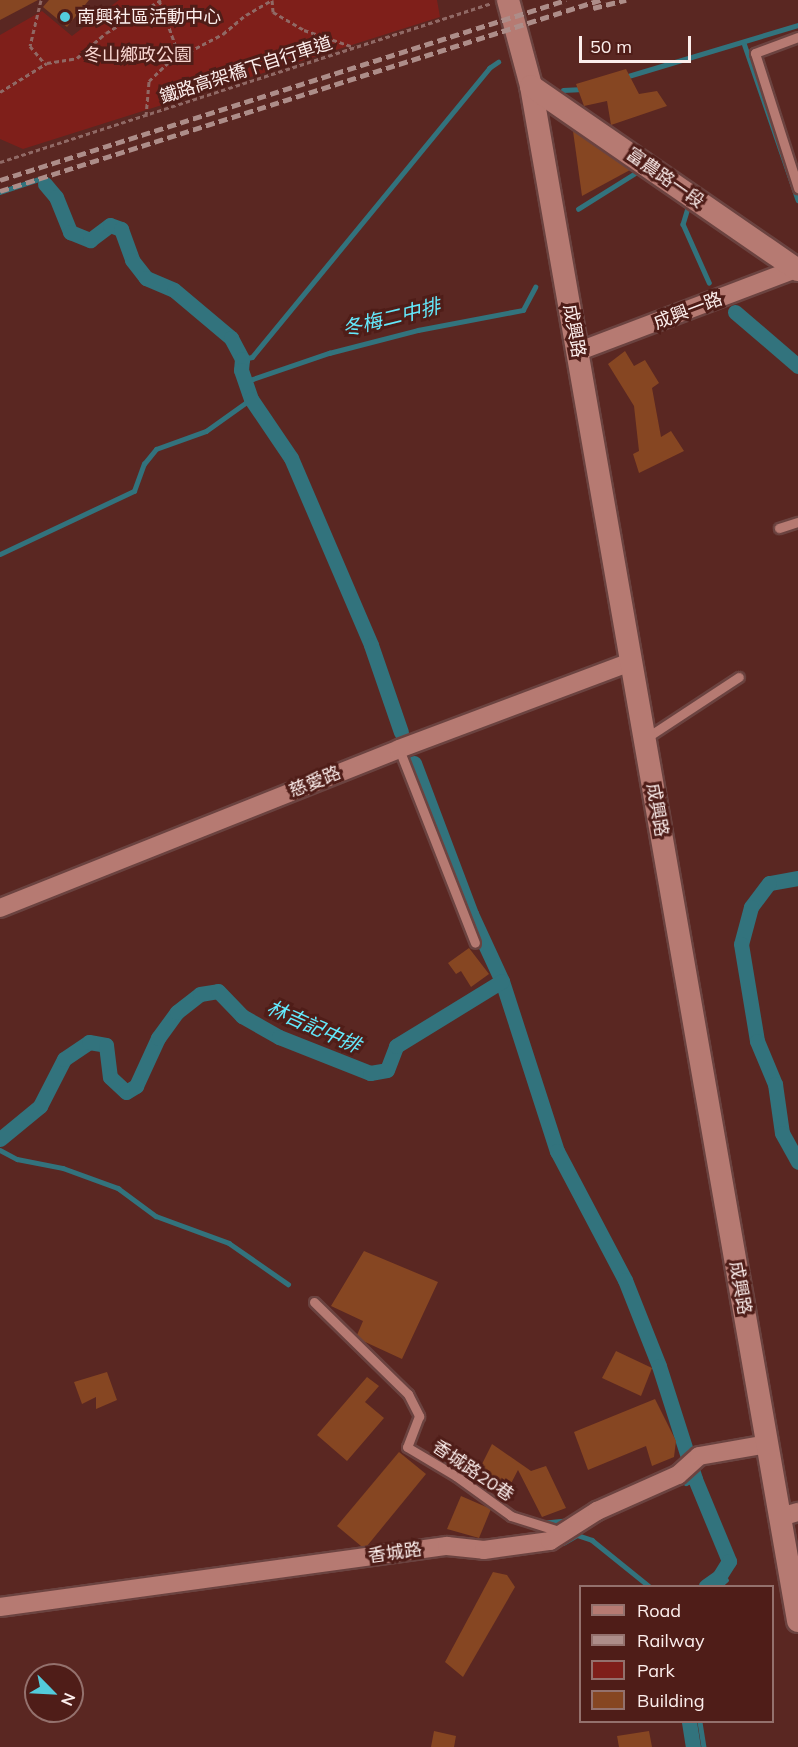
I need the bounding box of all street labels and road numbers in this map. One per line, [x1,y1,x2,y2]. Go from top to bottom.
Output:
street label: 鐵路高架橋下自行車道 [157,32,335,108]
street label: 富農路一段 [622,143,708,213]
street label: 成興一路 [651,288,725,334]
street label: 成興路 [559,303,589,359]
street label: 慈愛路 [286,762,344,802]
street label: 成興路 [642,782,672,838]
street label: 成興路 [725,1260,755,1316]
street label: 香城路20巷 [428,1436,518,1506]
street label: 香城路 [367,1539,423,1567]

